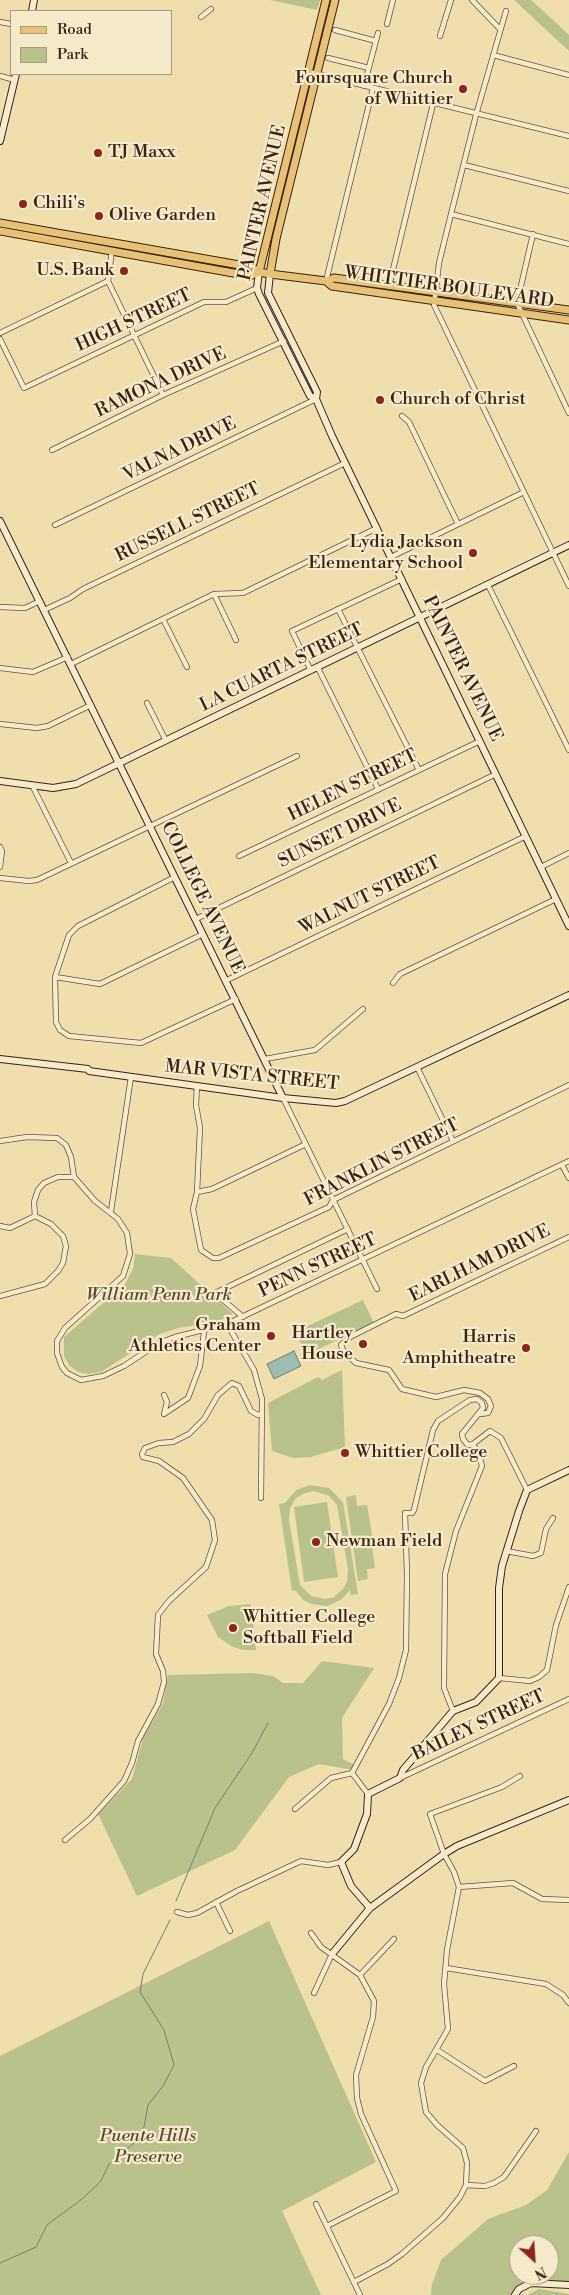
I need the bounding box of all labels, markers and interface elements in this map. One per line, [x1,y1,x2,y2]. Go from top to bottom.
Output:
legend [10,10,172,75]
text: Road [57,20,92,39]
text: Park [57,45,88,64]
place label: Foursquare Church of Whittier [295,68,453,110]
marker: Foursquare Church of Whittier [457,83,469,95]
street label: PAINTER AVENUE [235,123,291,283]
place label: TJ Maxx [108,142,176,164]
marker: TJ Maxx [92,147,104,159]
place label: Chili's [33,193,85,215]
marker: Chili's [17,198,29,210]
place label: Olive Garden [109,205,216,227]
marker: Olive Garden [93,210,105,222]
place label: U.S. Bank [36,260,114,282]
street label: WHITTIER BOULEVARD [343,263,555,313]
marker: U.S. Bank [118,265,130,277]
street label: HIGH STREET [73,285,195,357]
street label: RAMONA DRIVE [92,343,230,423]
place label: Church of Christ [390,389,526,411]
marker: Church of Christ [374,394,386,406]
street label: VALNA DRIVE [120,413,240,487]
street label: RUSSELL STREET [112,479,264,567]
place label: Lydia Jackson Elementary School [308,532,463,574]
marker: Lydia Jackson Elementary School [467,547,479,559]
street label: PAINTER AVENUE [417,593,507,745]
street label: LA CUARTA STREET [197,619,367,717]
street label: HELEN STREET [285,745,421,827]
street label: SUNSET DRIVE [275,795,405,873]
street label: COLLEGE AVENUE [156,818,248,978]
street label: WALNUT STREET [296,852,444,940]
street label: MAR VISTA STREET [164,1056,340,1096]
street label: FRANKLIN STREET [301,1114,463,1212]
street label: EARLHAM DRIVE [406,1221,554,1307]
street label: PENN STREET [256,1229,380,1303]
park label: William Penn Park [86,1285,232,1307]
place label: Graham Athletics Center [129,1315,261,1358]
place label: Hartley House [292,1323,353,1366]
place label: Harris Amphitheatre [402,1327,516,1370]
marker: Graham Athletics Center [265,1330,277,1342]
marker: Hartley House [357,1338,369,1350]
marker: Harris Amphitheatre [520,1342,532,1354]
place label: Whittier College [355,1442,487,1464]
marker: Whittier College [339,1447,351,1459]
place label: Newman Field [326,1531,442,1553]
marker: Newman Field [310,1536,322,1548]
place label: Whittier College Softball Field [243,1607,375,1650]
marker: Whittier College Softball Field [227,1622,239,1634]
street label: BAILEY STREET [409,1686,549,1766]
park label: Puente Hills Preserve [100,2126,196,2168]
north arrow [509,2235,559,2285]
text: N [531,2262,549,2283]

